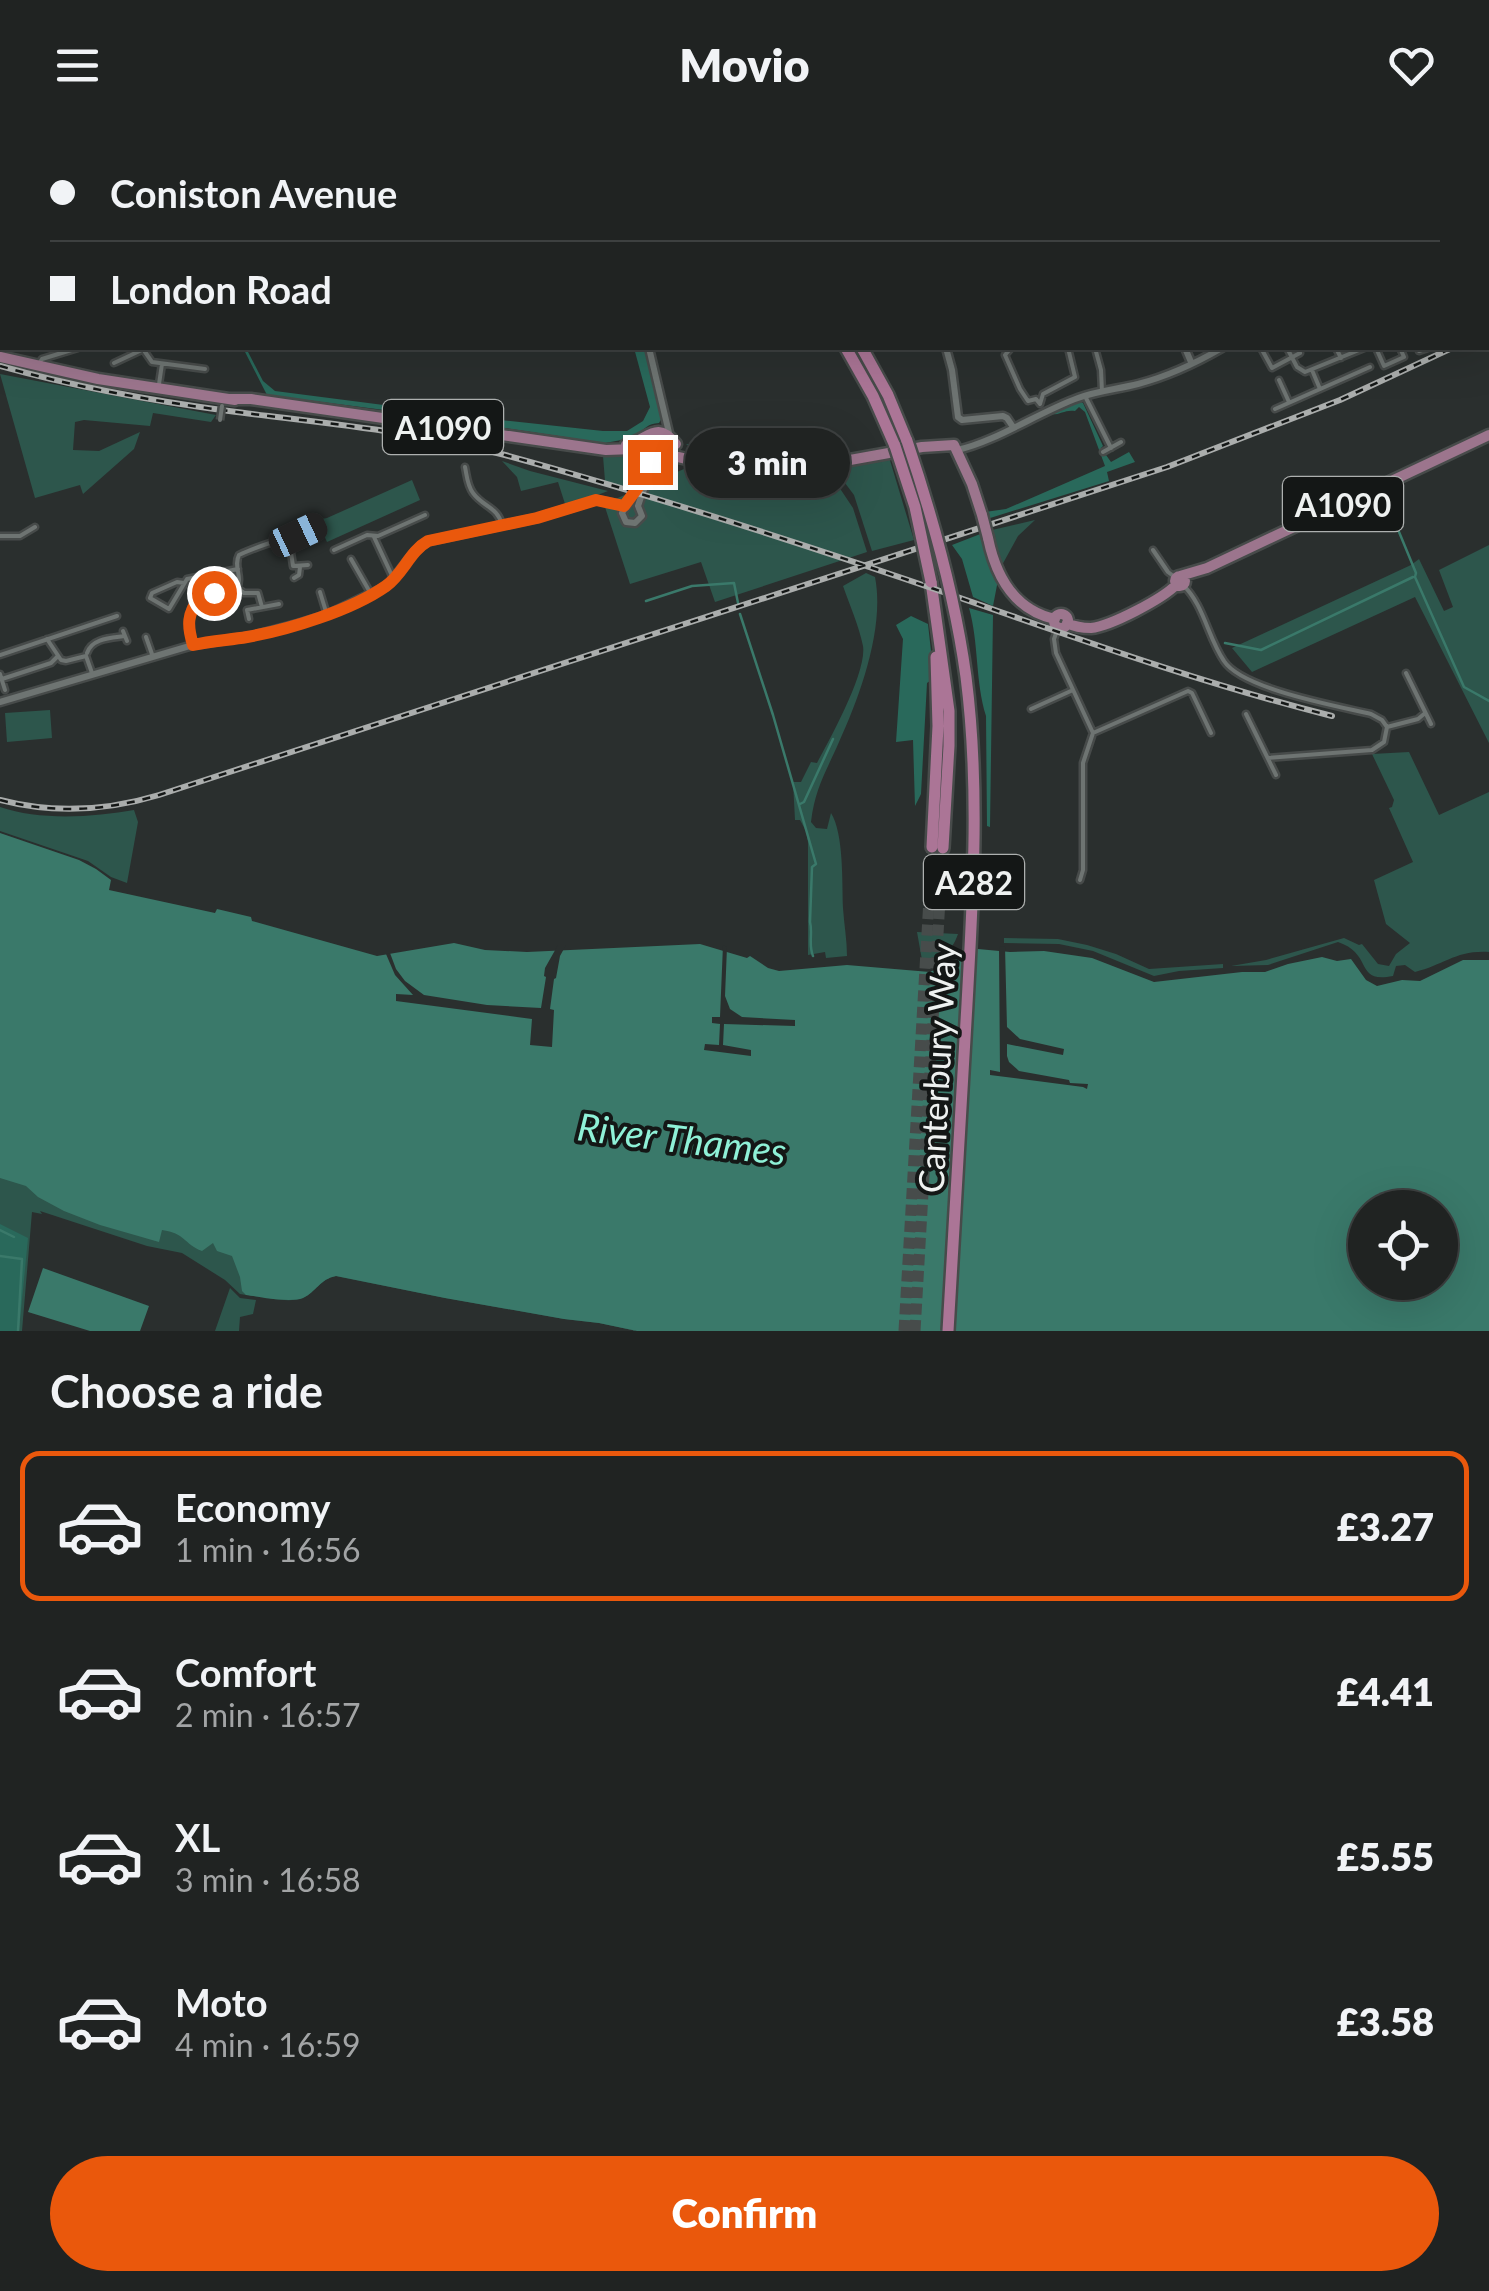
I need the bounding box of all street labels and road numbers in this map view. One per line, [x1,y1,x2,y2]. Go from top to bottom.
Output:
road number: A1090 [383,400,503,454]
road number: A1090 [1283,477,1403,531]
road number: A282 [924,855,1024,909]
street label: Canterbury Way [908,942,964,1194]

